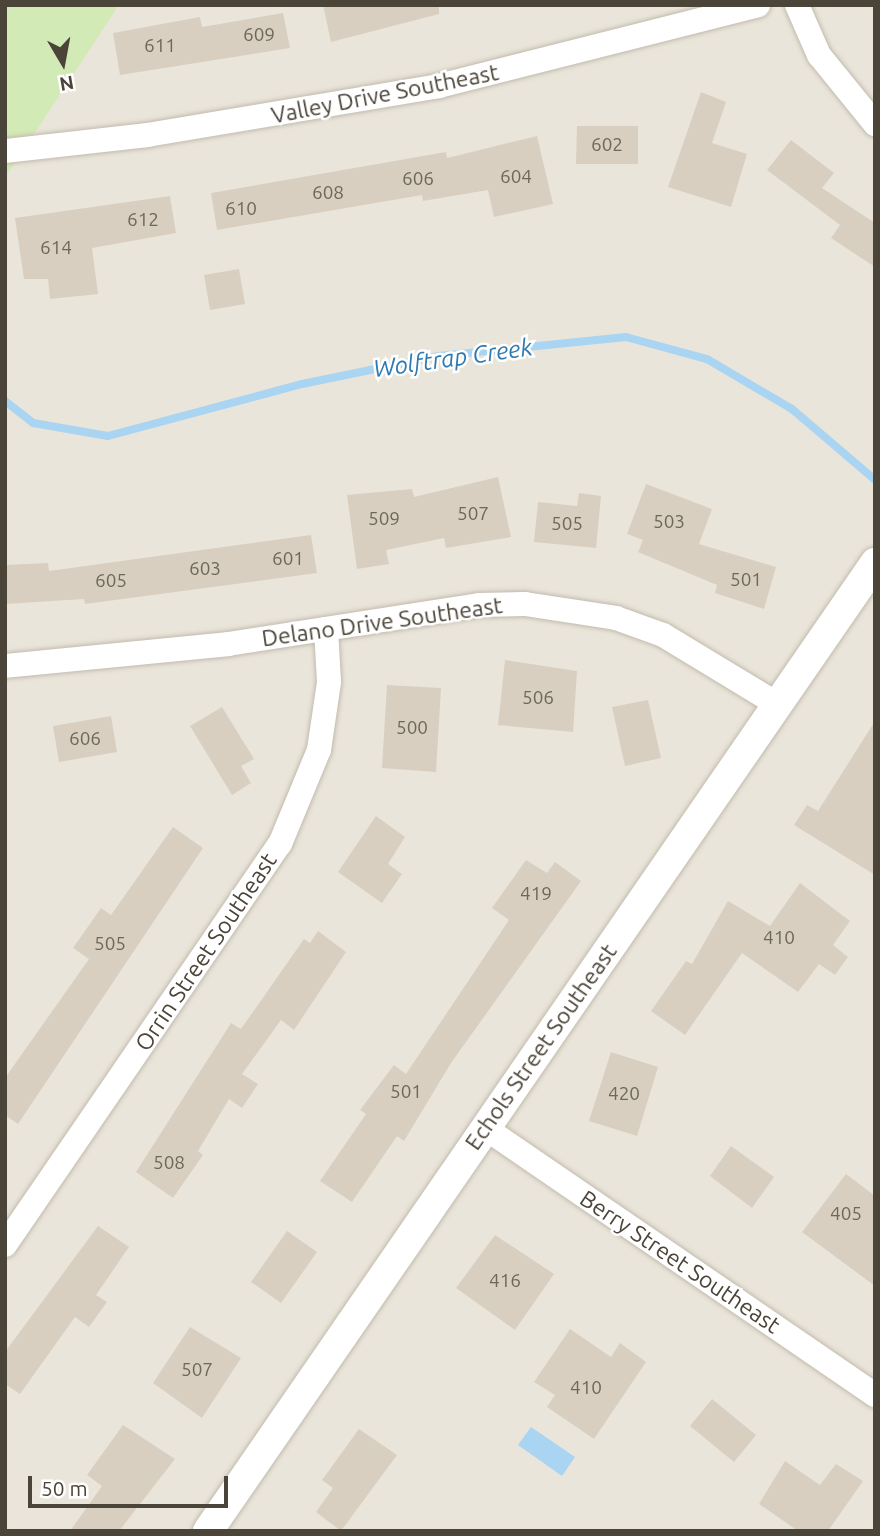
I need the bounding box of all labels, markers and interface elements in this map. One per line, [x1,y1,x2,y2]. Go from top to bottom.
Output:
house number: 609 [243,24,275,46]
north arrow [28,28,98,98]
house number: 611 [144,35,176,57]
street label: Valley Drive Southeast [269,58,501,130]
text: N [58,72,76,96]
house number: 602 [591,134,623,156]
house number: 604 [500,166,532,188]
house number: 606 [402,168,434,190]
house number: 608 [312,182,344,204]
house number: 610 [225,198,257,220]
house number: 612 [127,209,159,231]
house number: 614 [40,237,72,259]
water label: Wolftrap Creek [372,333,534,383]
house number: 507 [457,503,489,525]
house number: 509 [368,508,400,530]
house number: 503 [653,511,685,533]
house number: 505 [551,513,583,535]
house number: 601 [272,548,304,570]
house number: 603 [189,558,221,580]
house number: 501 [730,569,762,591]
house number: 605 [95,570,127,592]
street label: Delano Drive Southeast [260,591,504,653]
house number: 506 [522,687,554,709]
house number: 500 [396,717,428,739]
house number: 606 [69,728,101,750]
street label: Orrin Street Southeast [129,848,283,1056]
house number: 419 [520,883,552,905]
house number: 410 [763,927,795,949]
house number: 505 [94,933,126,955]
street label: Echols Street Southeast [459,939,623,1155]
house number: 501 [390,1081,422,1103]
house number: 420 [608,1083,640,1105]
house number: 508 [153,1152,185,1174]
street label: Berry Street Southeast [575,1185,785,1339]
house number: 405 [830,1203,862,1225]
house number: 416 [489,1270,521,1292]
house number: 507 [181,1359,213,1381]
house number: 410 [570,1377,602,1399]
scale bar [32,1462,231,1506]
text: 50 m [41,1476,88,1500]

